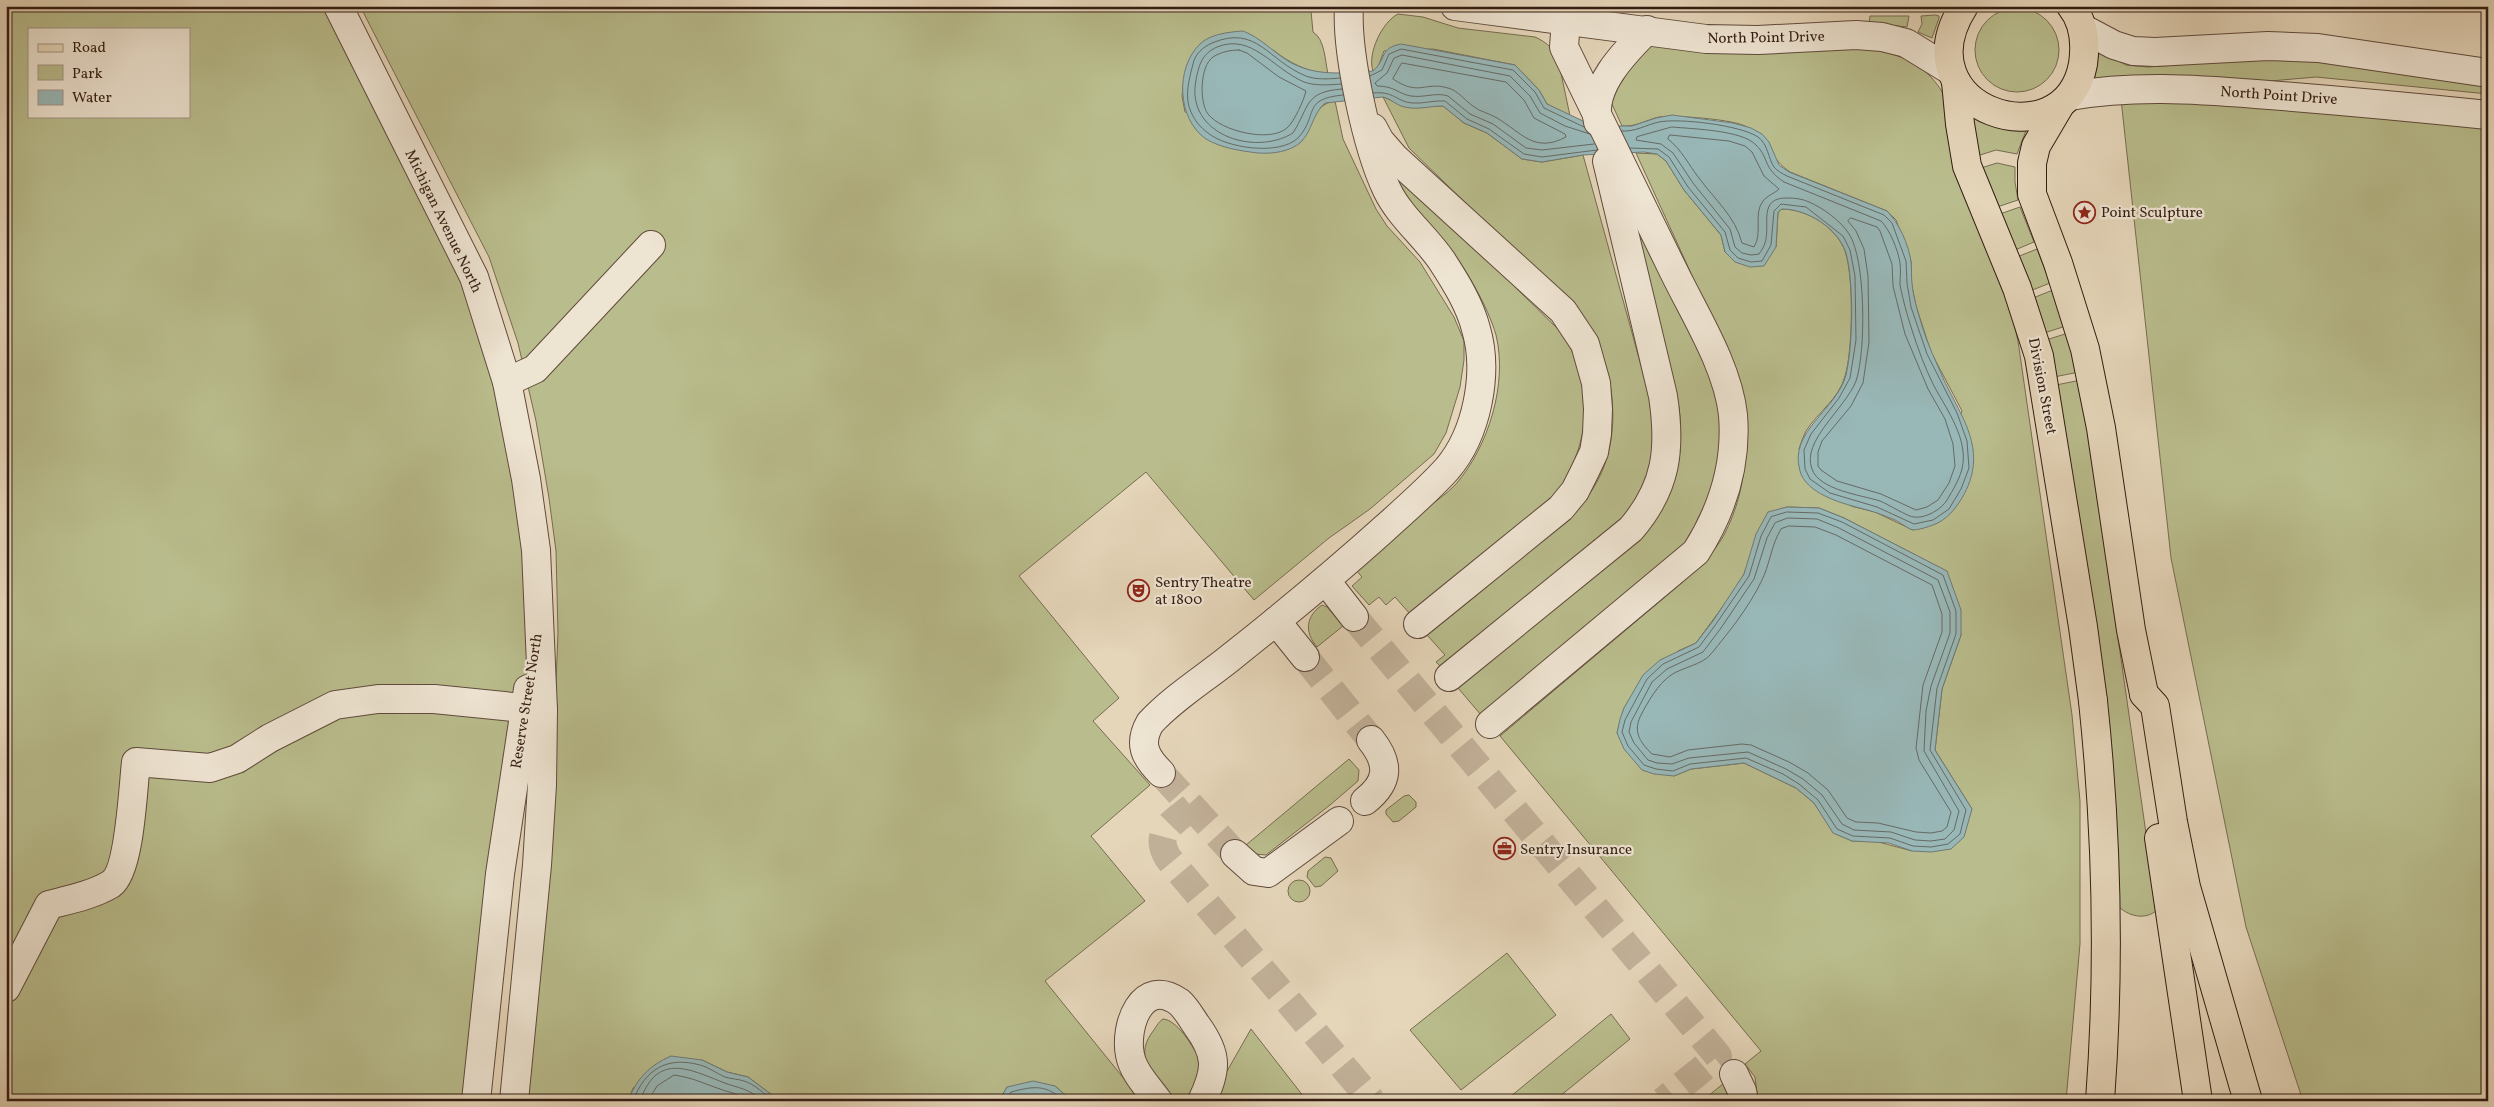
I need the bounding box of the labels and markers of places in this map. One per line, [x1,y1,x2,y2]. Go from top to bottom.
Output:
place icon: Point Sculpture [2073,200,2097,224]
place label: Point Sculpture [2101,203,2203,224]
place label: Sentry Theatre at 1800 [1155,573,1252,611]
theatre icon: Sentry Theatre at 1800 [1127,579,1151,603]
office icon: Sentry Insurance [1492,837,1516,861]
place label: Sentry Insurance [1520,840,1632,861]

